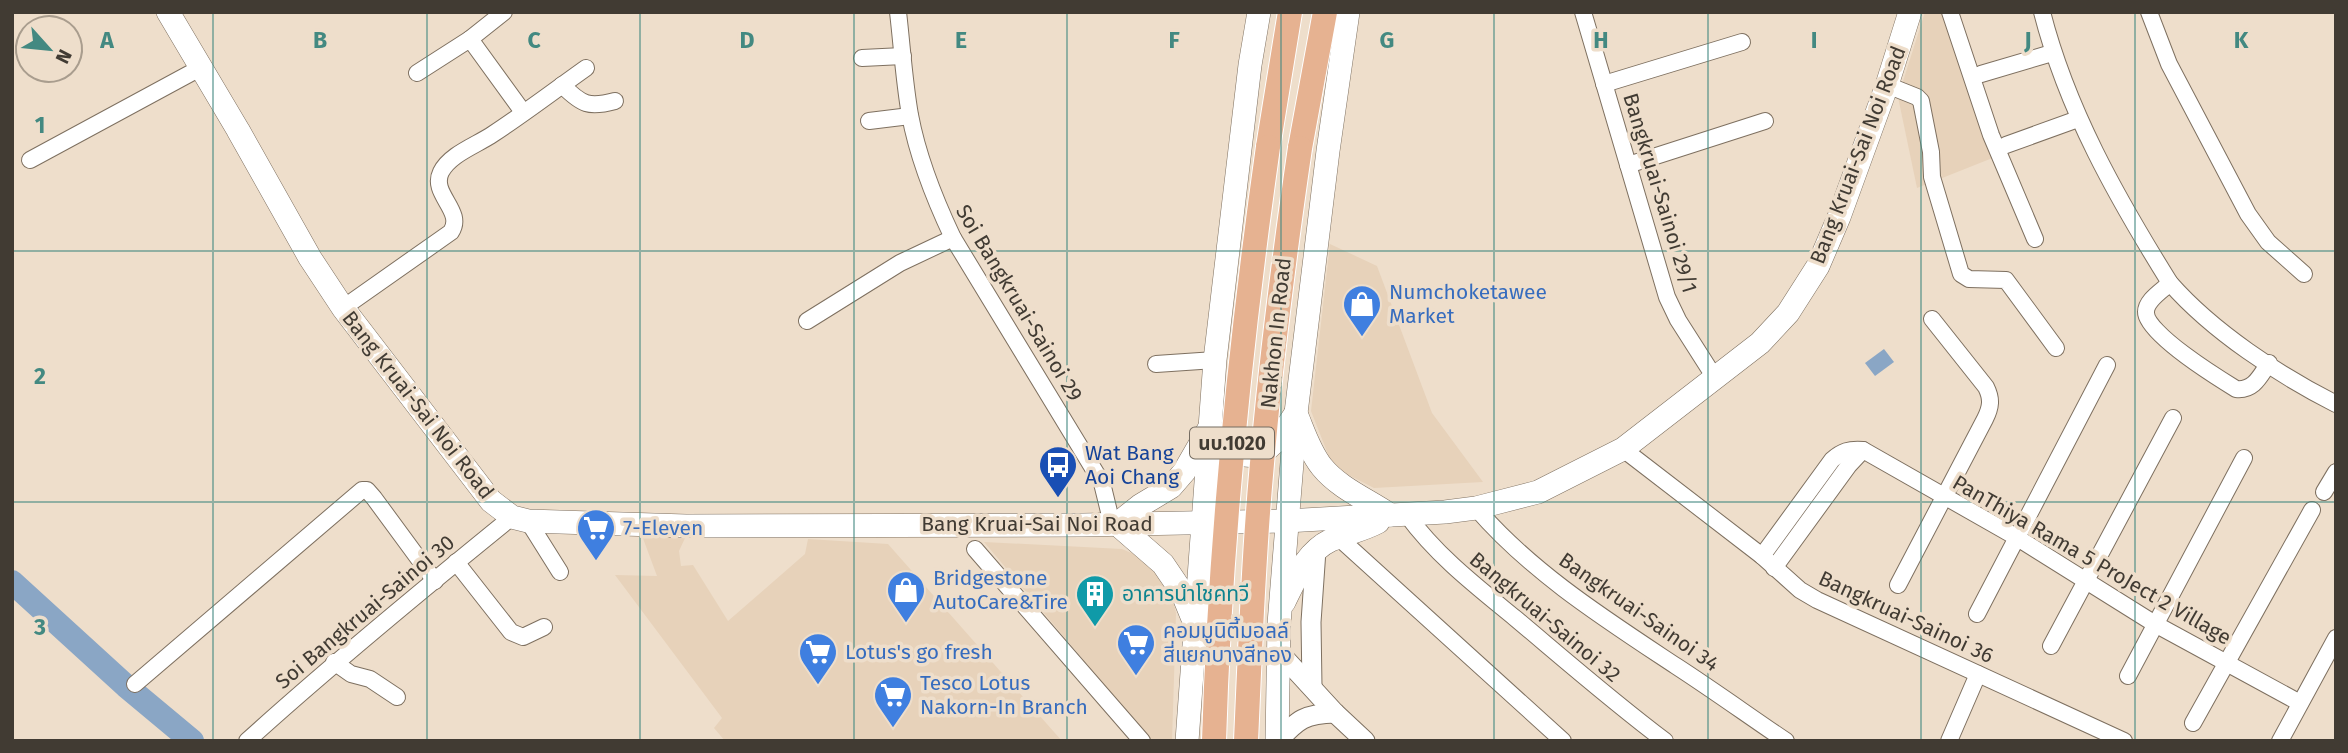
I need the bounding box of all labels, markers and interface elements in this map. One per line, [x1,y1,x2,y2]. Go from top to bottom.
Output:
north arrow [14,14,84,84]
text: A [99,26,114,54]
text: B [313,26,327,54]
text: C [527,26,541,54]
text: D [740,26,755,54]
text: E [955,26,967,54]
text: F [1168,26,1180,54]
text: G [1380,26,1394,54]
text: H [1593,26,1609,54]
text: I [1811,26,1817,54]
text: J [2023,26,2032,54]
text: K [2234,26,2249,54]
street label: Bang Kruai-Sai Noi Road [1804,42,1912,268]
text: N [51,46,77,67]
street label: Bangkruai-Sainoi 29/1 [1617,90,1703,296]
text: 1 [35,111,45,139]
street label: Soi Bangkruai-Sainoi 29 [950,200,1088,406]
street label: Nakhon In Road [1255,256,1297,410]
place label: Numchoketawee Market [1389,279,1547,329]
shop icon: Numchoketawee Market [1341,283,1383,338]
street label: Bang Kruai-Sai Noi Road [336,306,500,504]
text: 2 [34,362,46,390]
road number: นบ.1020 [1190,428,1274,458]
place label: Wat Bang Aoi Chang [1085,440,1179,490]
bus stop icon: Wat Bang Aoi Chang [1037,444,1079,499]
street label: PanThiya Rama 5 ProJect 2 Village [1948,469,2236,651]
supermarket icon: 7-Eleven [575,507,617,562]
street label: Bang Kruai-Sai Noi Road [921,511,1153,537]
place label: 7-Eleven [623,515,703,541]
street label: Soi Bangkruai-Sainoi 30 [270,529,460,695]
street label: Bangkruai-Sainoi 32 [1464,546,1626,688]
street label: Bangkruai-Sainoi 34 [1554,547,1724,677]
place label: Bridgestone AutoCare&Tire [933,565,1068,615]
street label: Bangkruai-Sainoi 36 [1814,565,1998,669]
shop icon: Bridgestone AutoCare&Tire [885,569,927,624]
building icon: อาคารนำโชคทวี [1074,573,1116,628]
place label: อาคารนำโชคทวี [1122,581,1249,607]
text: 3 [33,613,46,641]
place label: คอมมูนิตี้มอลล์ สี่แยกบางสีทอง [1163,616,1292,668]
supermarket icon: คอมมูนิตี้มอลล์ สี่แยกบางสีทอง [1115,622,1157,677]
supermarket icon: Lotus's go fresh [797,631,839,686]
place label: Lotus's go fresh [845,639,993,665]
place label: Tesco Lotus Nakorn-In Branch [920,670,1088,720]
supermarket icon: Tesco Lotus Nakorn-In Branch [872,674,914,729]

